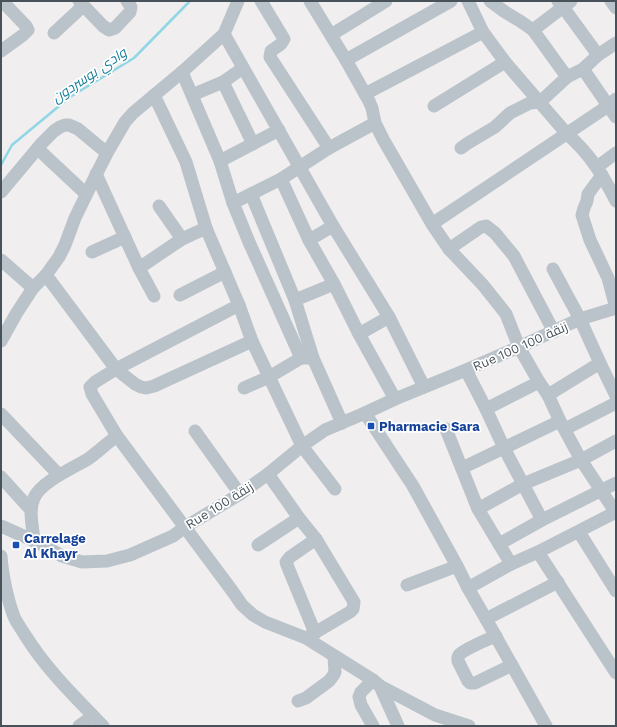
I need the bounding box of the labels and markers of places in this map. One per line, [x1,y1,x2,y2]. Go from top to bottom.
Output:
place label: Pharmacie Sara [379,419,480,434]
marker: Pharmacie Sara [366,421,376,431]
place label: Carrelage Al Khayr [24,531,86,561]
marker: Carrelage Al Khayr [11,540,21,550]

